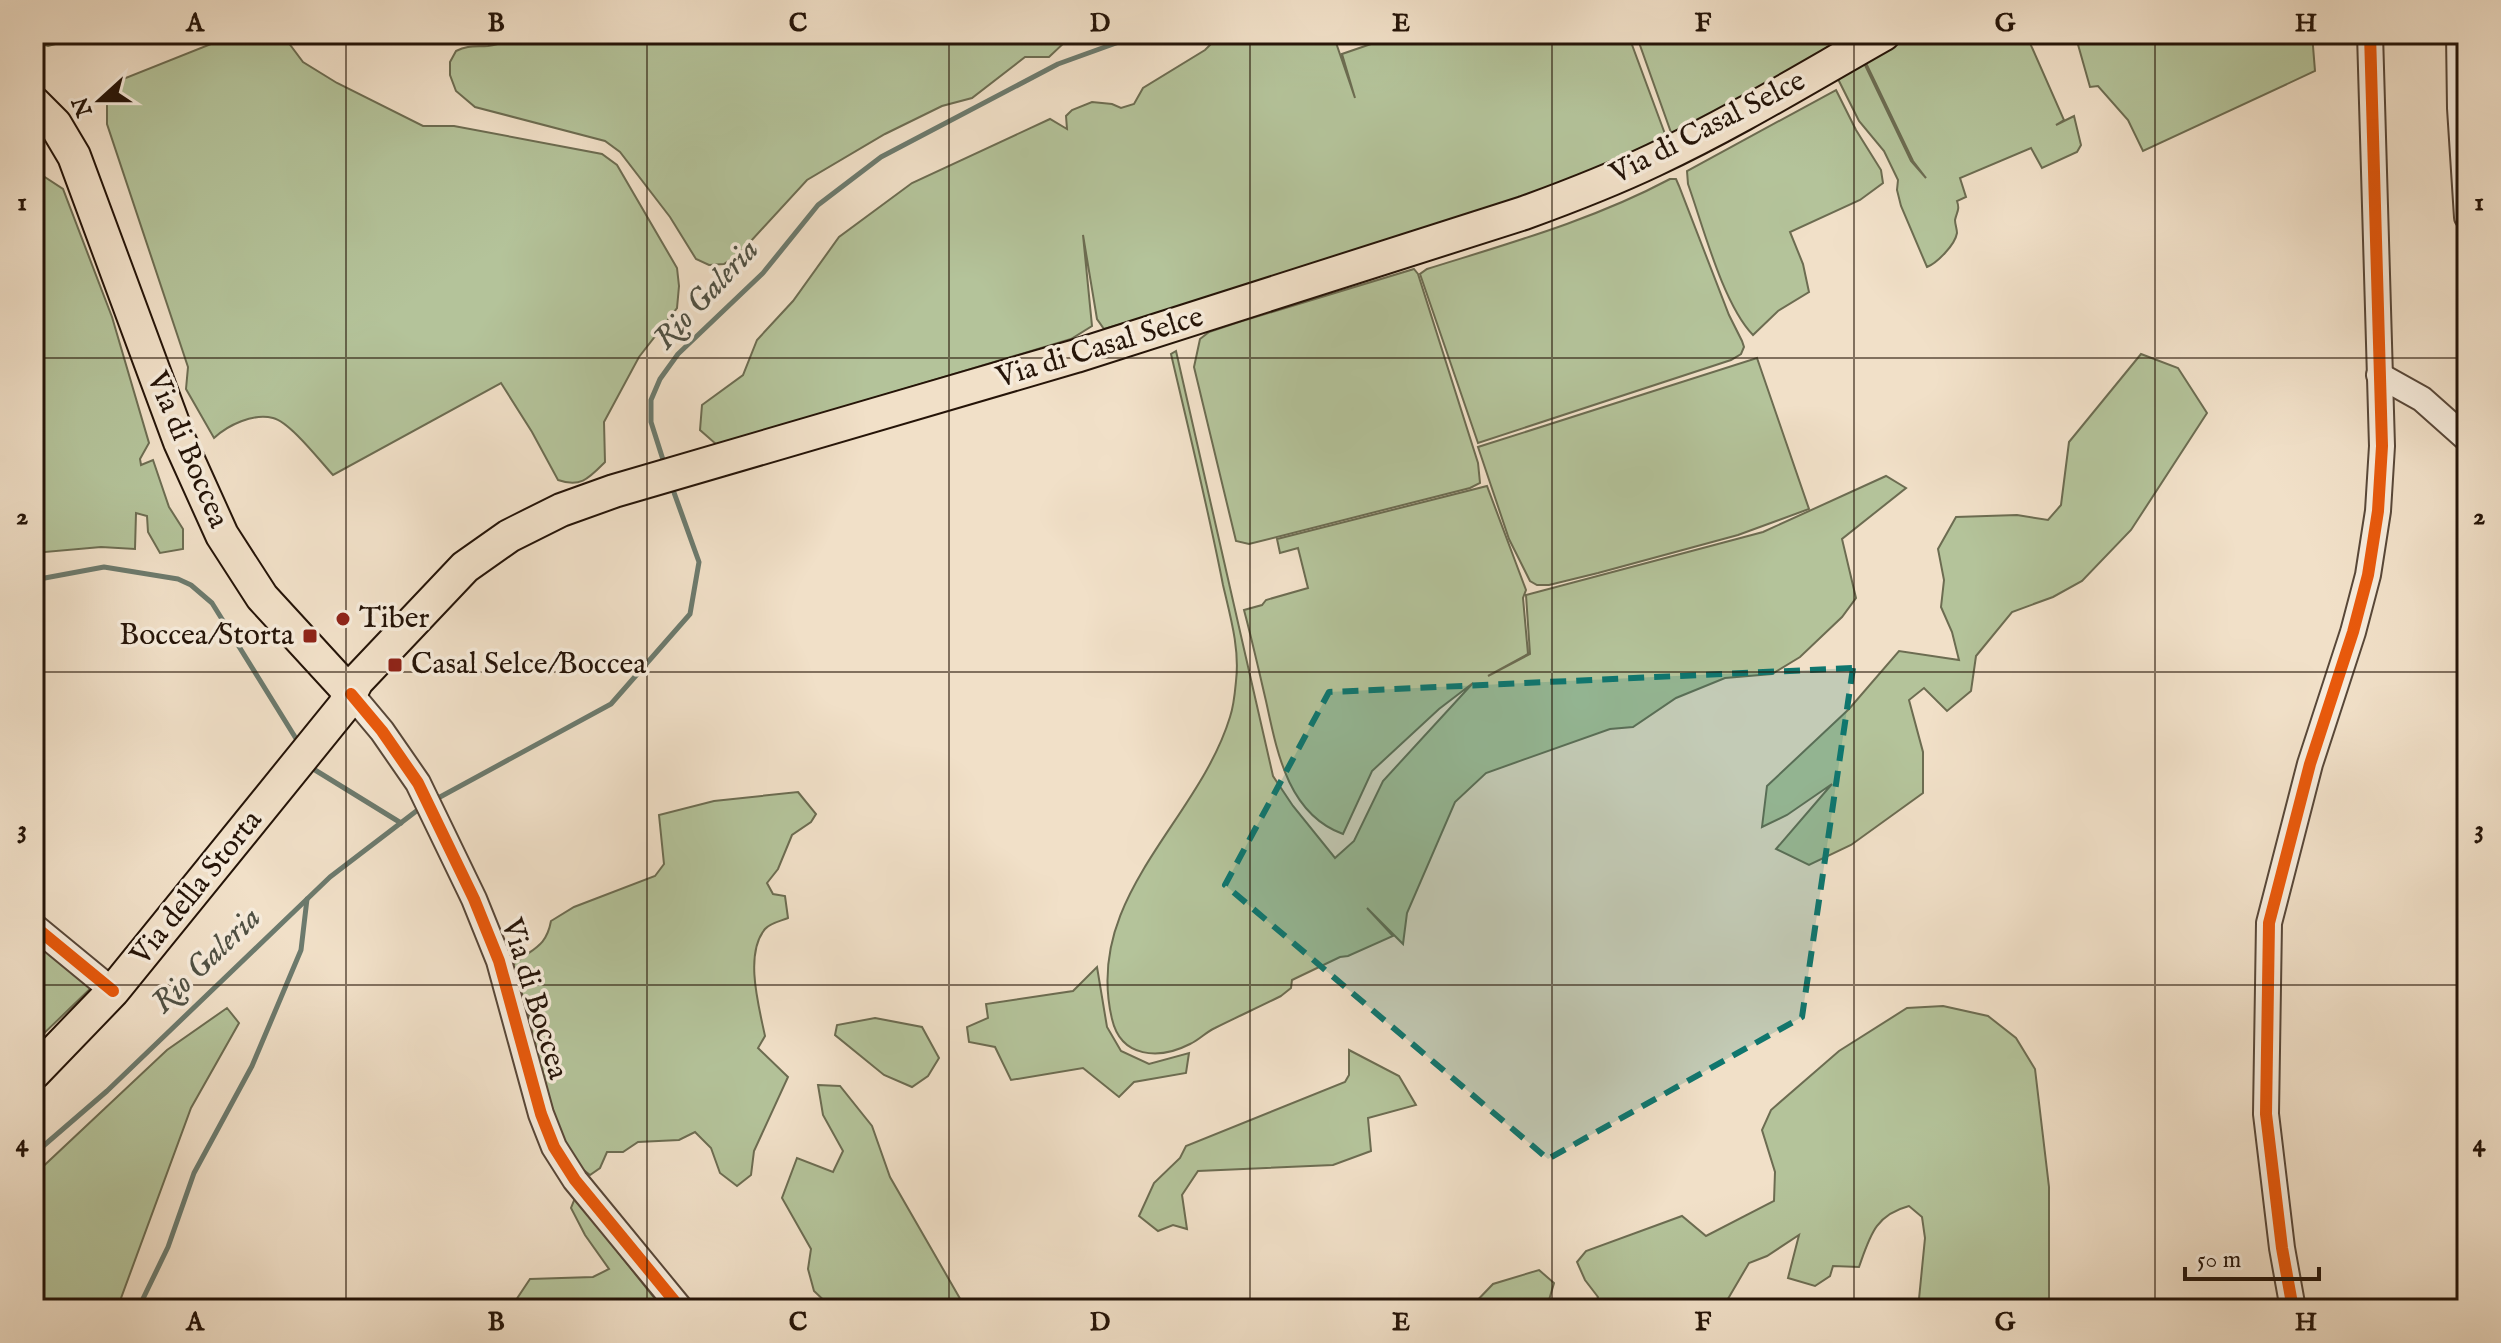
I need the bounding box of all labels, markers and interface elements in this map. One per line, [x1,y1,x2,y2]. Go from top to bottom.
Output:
text: A [185,7,205,40]
text: B [487,7,505,40]
text: C [789,7,808,40]
text: D [1090,7,1111,40]
text: E [1392,7,1410,40]
text: F [1695,7,1712,40]
text: G [1995,7,2016,40]
text: H [2295,7,2317,40]
north arrow [60,60,140,140]
street label: Via di Casal Selce [1603,62,1812,194]
text: N [67,93,100,121]
text: 1 [17,186,27,219]
text: 1 [2474,186,2484,219]
water label: Rio Galeria [645,231,769,359]
street label: Via di Casal Selce [991,298,1208,398]
street label: Via di Boccea [137,365,237,534]
text: 2 [16,500,28,533]
text: 2 [2473,500,2485,533]
place label: Tiber [359,600,430,638]
marker: Tiber [334,610,352,628]
place label: Boccea/Storta [119,617,294,655]
marker: Boccea/Storta [301,627,319,645]
place label: Casal Selce/Boccea [411,646,646,684]
marker: Casal Selce/Boccea [386,656,404,674]
street label: Via della Storta [122,803,271,974]
text: 3 [17,813,27,846]
text: 3 [2474,813,2484,846]
water label: Rio Galeria [143,899,271,1023]
street label: Via di Boccea [491,913,576,1084]
text: 4 [16,1127,30,1160]
text: 4 [2473,1127,2487,1160]
scale bar [2185,1231,2319,1281]
text: 50 m [2197,1245,2241,1276]
text: A [185,1306,205,1339]
text: B [487,1306,505,1339]
text: C [789,1306,808,1339]
text: D [1090,1306,1111,1339]
text: E [1392,1306,1410,1339]
text: F [1695,1306,1712,1339]
text: G [1995,1306,2016,1339]
text: H [2295,1306,2317,1339]

